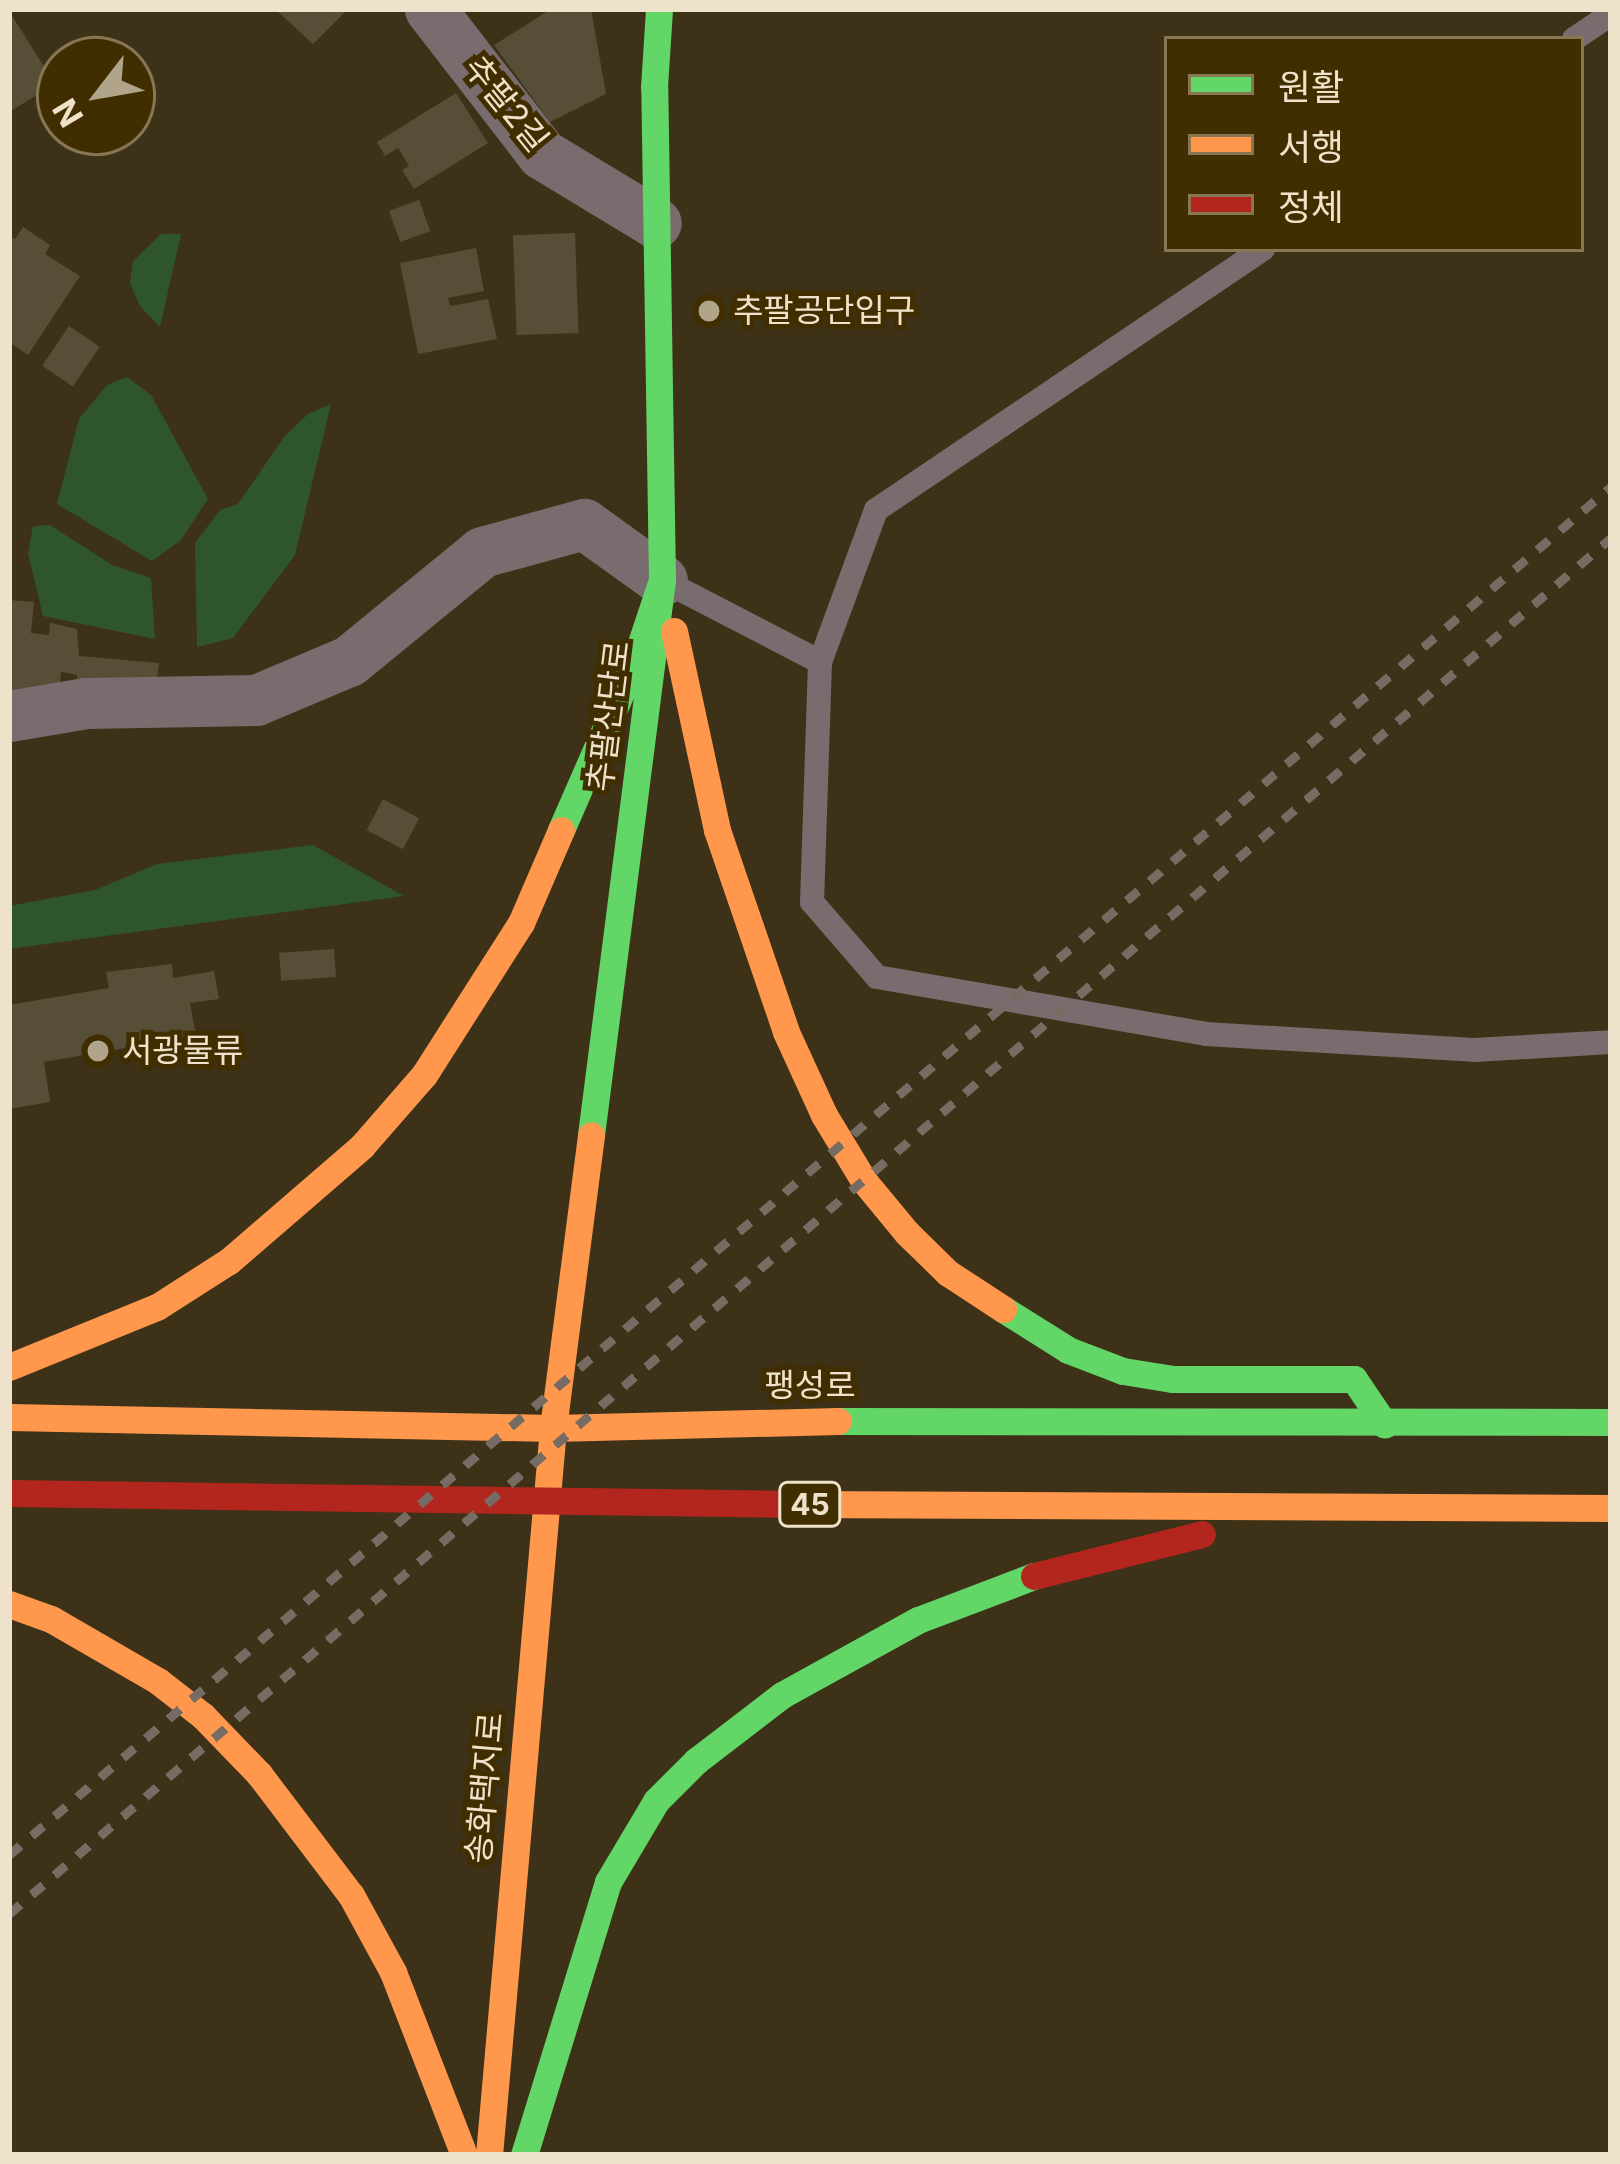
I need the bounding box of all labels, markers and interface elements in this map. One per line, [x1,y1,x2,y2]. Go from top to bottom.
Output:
north arrow [36,36,156,156]
legend [1164,36,1584,252]
street label: 추팔2길 [456,48,556,160]
text: 원활 [1278,65,1344,109]
text: N [44,92,91,134]
text: 서행 [1278,125,1344,169]
text: 정체 [1278,185,1344,229]
place label: 추팔공단입구 [733,291,915,331]
marker: 추팔공단입구 [696,298,722,324]
street label: 추팔산단로 [580,638,638,794]
place label: 서광물류 [122,1031,243,1071]
marker: 서광물류 [85,1038,111,1064]
street label: 팽성로 [764,1366,856,1406]
road number: 45 [777,1480,843,1528]
street label: 송화택지로 [459,1711,511,1865]

